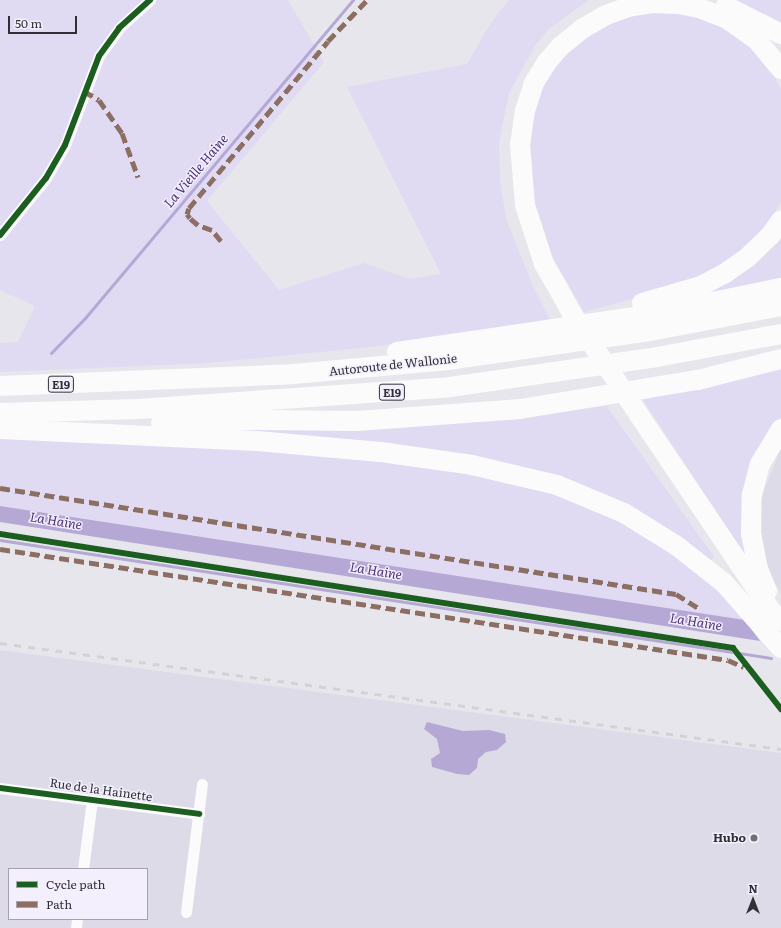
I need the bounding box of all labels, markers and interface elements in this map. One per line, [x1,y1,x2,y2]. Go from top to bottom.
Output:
scale bar [10,8,79,34]
text: 50 m [15,14,42,32]
water label: La Vieille Haine [161,131,231,211]
street label: Autoroute de Wallonie [328,351,458,379]
road number: E19 [47,375,75,393]
road number: E19 [378,383,406,401]
water label: La Haine [29,509,83,533]
water label: La Haine [349,559,403,583]
water label: La Haine [669,610,723,634]
street label: Rue de la Hainette [49,776,153,804]
place label: Hubo [713,831,746,845]
marker: Hubo [749,833,759,843]
legend [8,868,148,920]
text: Cycle path [46,875,106,893]
north arrow [733,880,773,920]
text: N [748,880,758,896]
text: Path [46,895,72,913]

